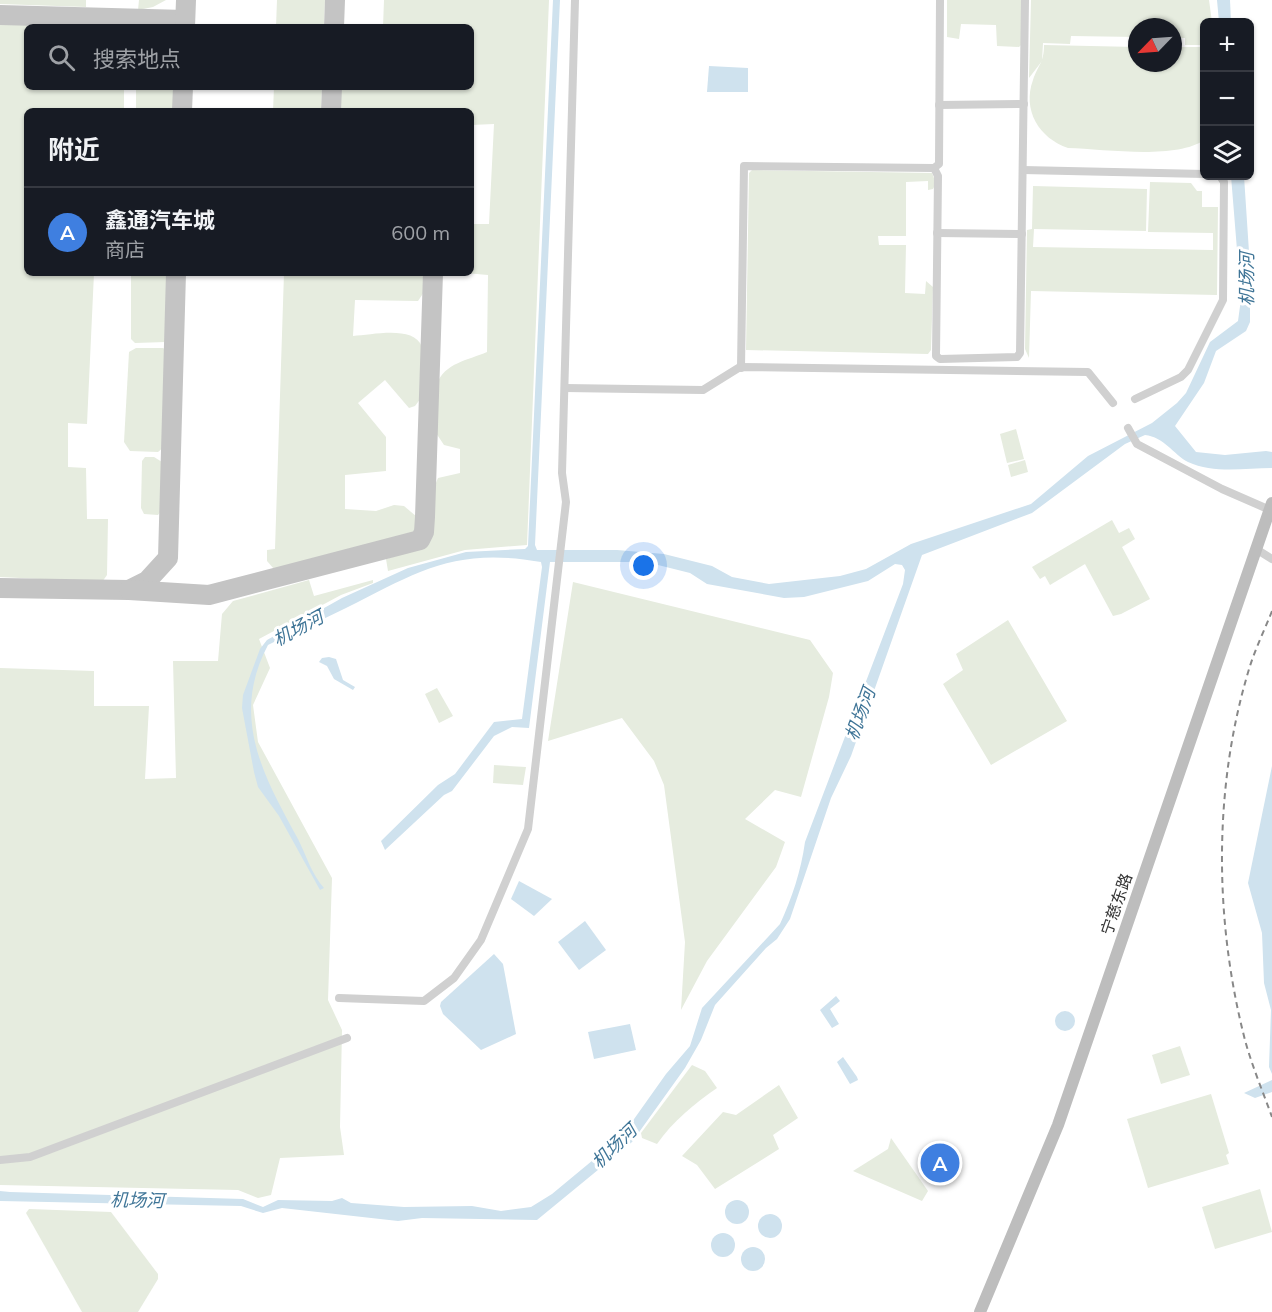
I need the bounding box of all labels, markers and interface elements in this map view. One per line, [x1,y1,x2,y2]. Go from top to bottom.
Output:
north arrow [1128,18,1182,72]
map controls [1200,18,1254,180]
button: + [1200,18,1254,72]
search box [24,24,474,90]
icon: search [45,41,78,74]
text: 搜索地点 [93,45,181,73]
button: − [1200,72,1254,126]
button: layers [1200,126,1254,180]
text: 附近 [48,133,100,166]
text: 鑫通汽车城 [105,206,215,234]
text: A [60,220,75,245]
text: 600 m [391,220,450,245]
text: 商店 [105,237,145,262]
water label: 机场河 [1235,249,1258,306]
your location [629,551,658,580]
water label: 机场河 [269,604,330,651]
water label: 机场河 [840,682,881,743]
street label: 宁慈东路 [1096,870,1136,938]
water label: 机场河 [587,1117,644,1173]
pin: A [920,1140,960,1186]
water label: 机场河 [110,1188,167,1212]

